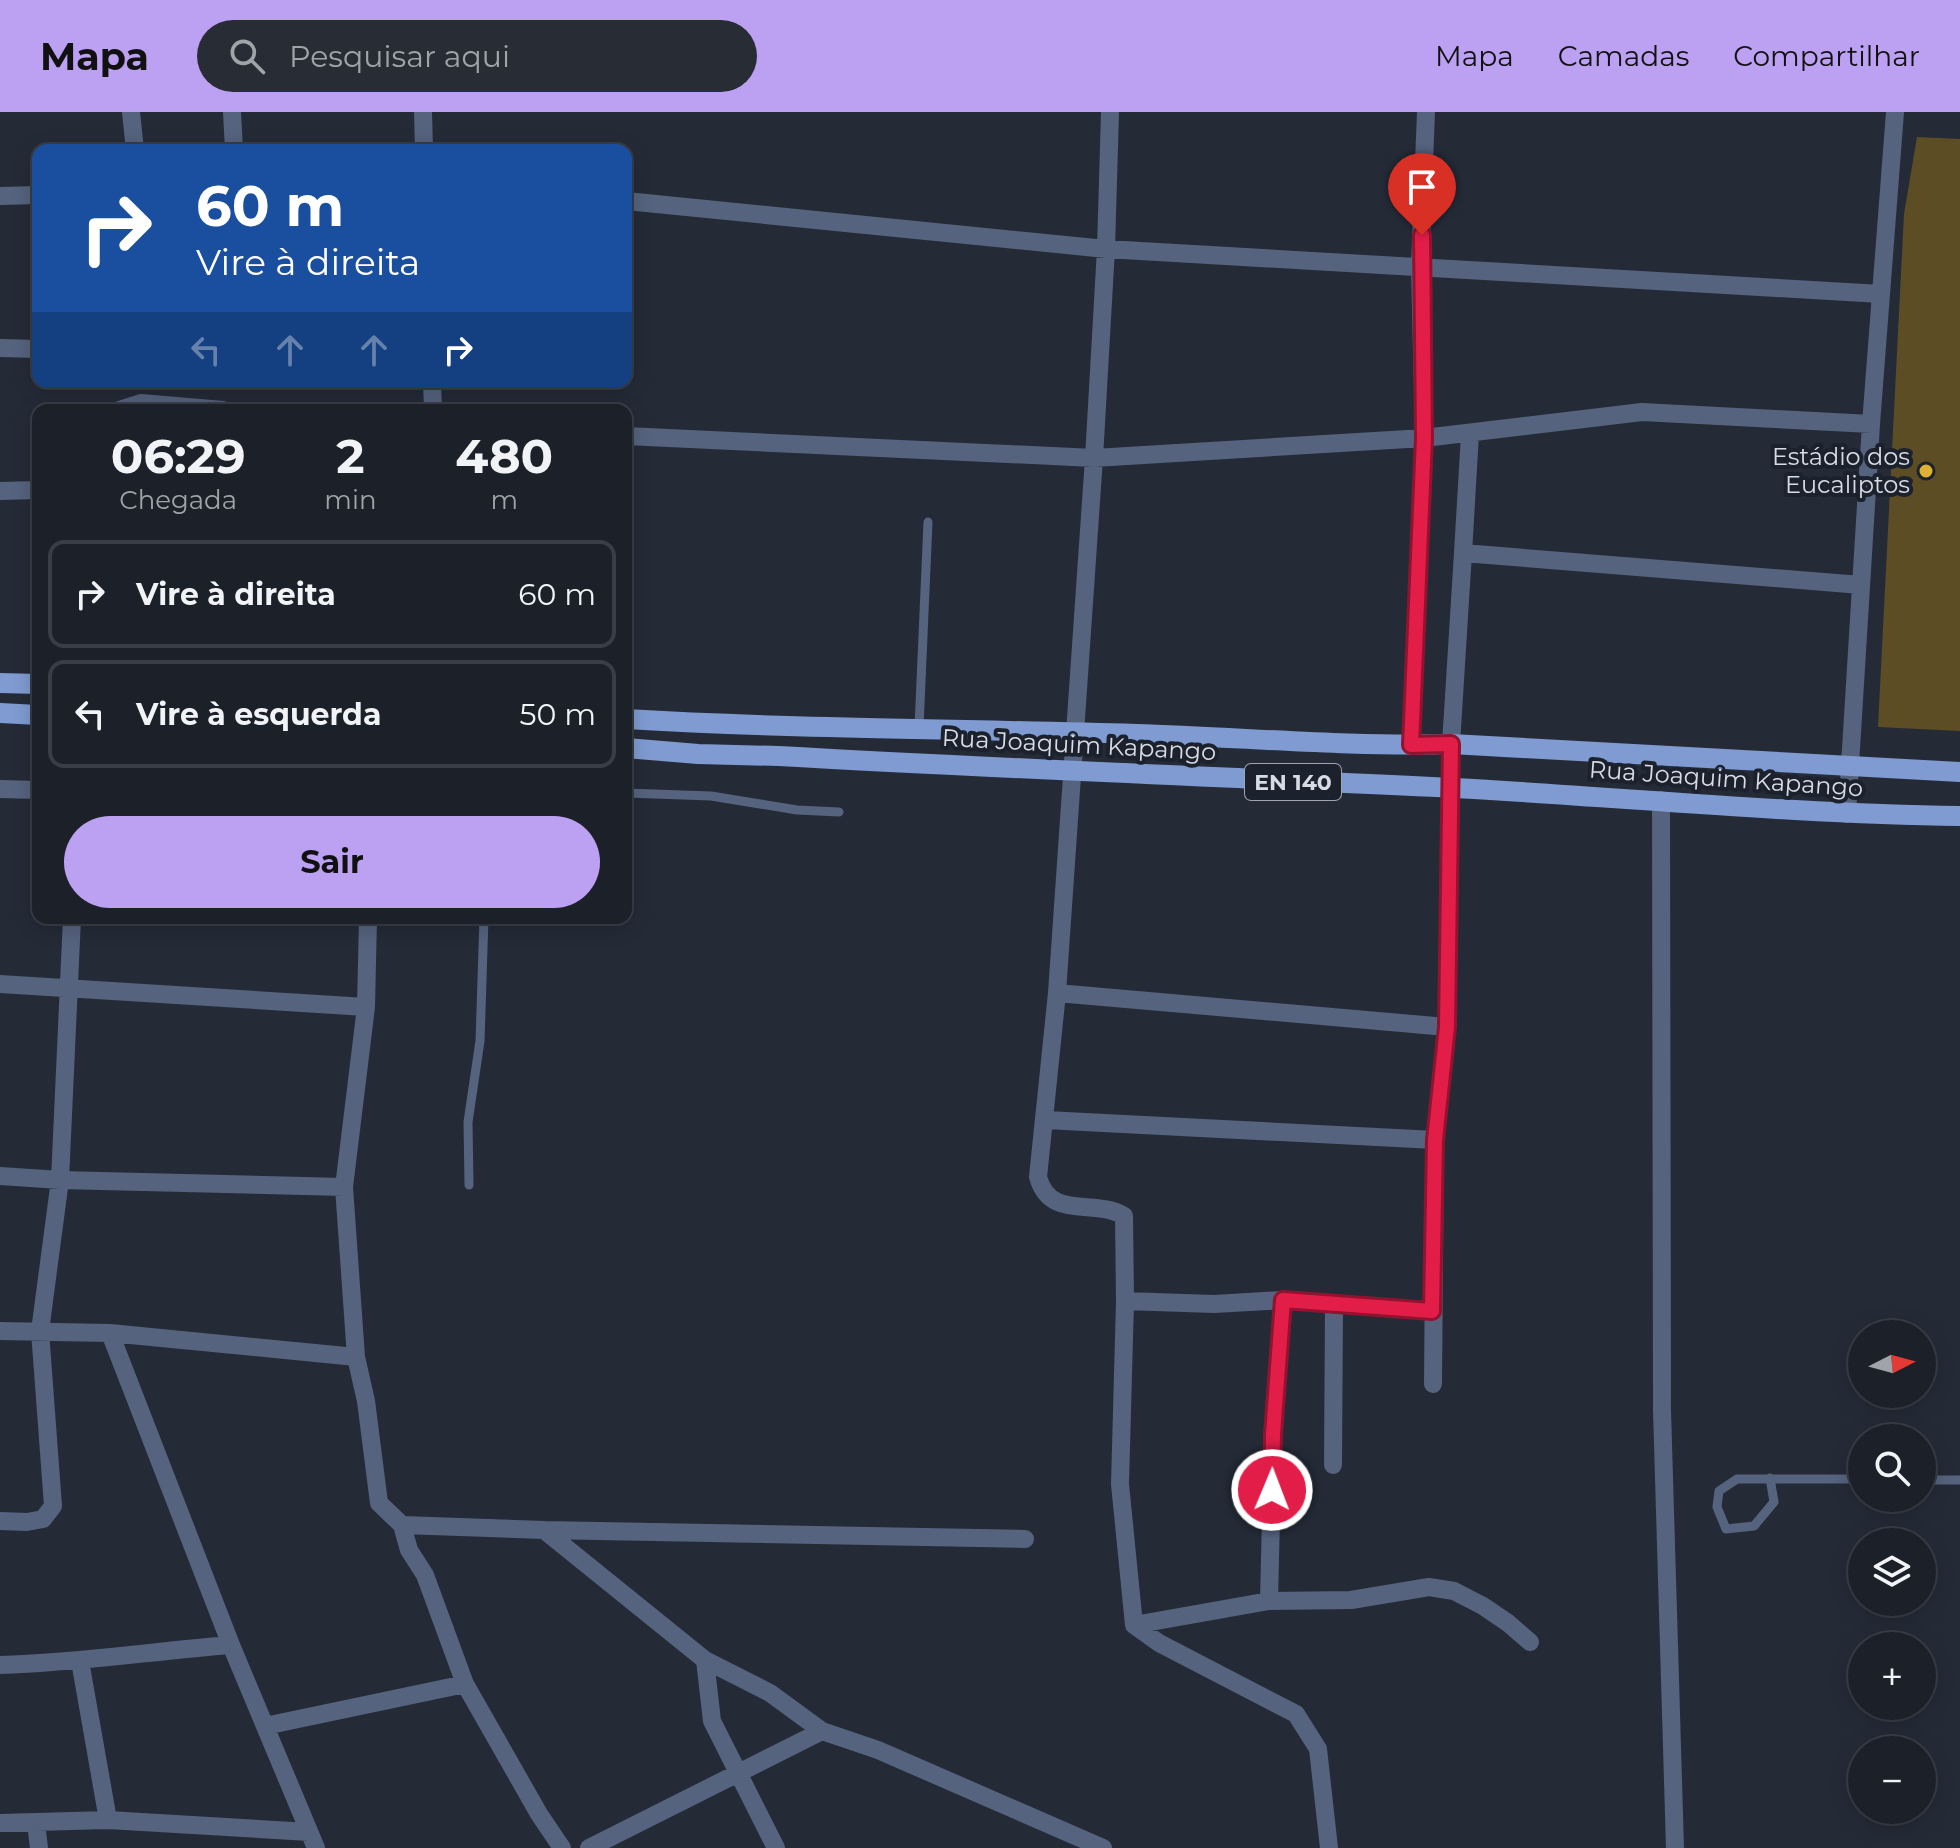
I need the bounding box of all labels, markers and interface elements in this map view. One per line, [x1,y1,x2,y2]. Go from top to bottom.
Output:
search box [197,20,757,92]
text: Mapa [40,33,149,80]
icon: search [225,34,269,78]
text: Pesquisar aqui [289,38,510,75]
text: Mapa [1435,39,1514,73]
text: Camadas [1558,39,1689,73]
text: Compartilhar [1733,39,1920,73]
pin [1388,153,1456,235]
icon: arrive [1400,165,1444,209]
text: 60 m [196,172,344,240]
icon: right [64,176,168,280]
text: Vire à direita [196,240,420,284]
icon: left [184,328,228,372]
icon: ahead [268,328,312,372]
icon: ahead [352,328,396,372]
icon: right [436,328,480,372]
text: 06:29 [111,427,245,485]
text: 2 [336,427,365,485]
text: 480 [455,427,553,485]
place label: Estádio dos Eucaliptos [1772,442,1910,499]
marker: Estádio dos Eucaliptos [1917,462,1935,480]
text: Chegada [119,484,237,516]
text: min [324,484,376,516]
text: m [490,484,518,516]
icon: right [68,572,112,616]
text: Vire à direita [136,576,336,613]
text: 60 m [518,576,596,613]
icon: left [68,692,112,736]
text: Vire à esquerda [136,696,381,733]
text: 50 m [519,696,596,733]
street label: Rua Joaquim Kapango [941,723,1217,766]
street label: Rua Joaquim Kapango [1588,754,1864,803]
road number: EN 140 [1245,764,1341,800]
button: Sair [64,816,600,908]
north arrow [1848,1320,1936,1408]
map controls [1848,1320,1936,1824]
button: search [1848,1424,1936,1512]
position arrow [1230,1448,1314,1532]
button: layers [1848,1528,1936,1616]
button: + [1848,1632,1936,1720]
button: − [1848,1736,1936,1824]

